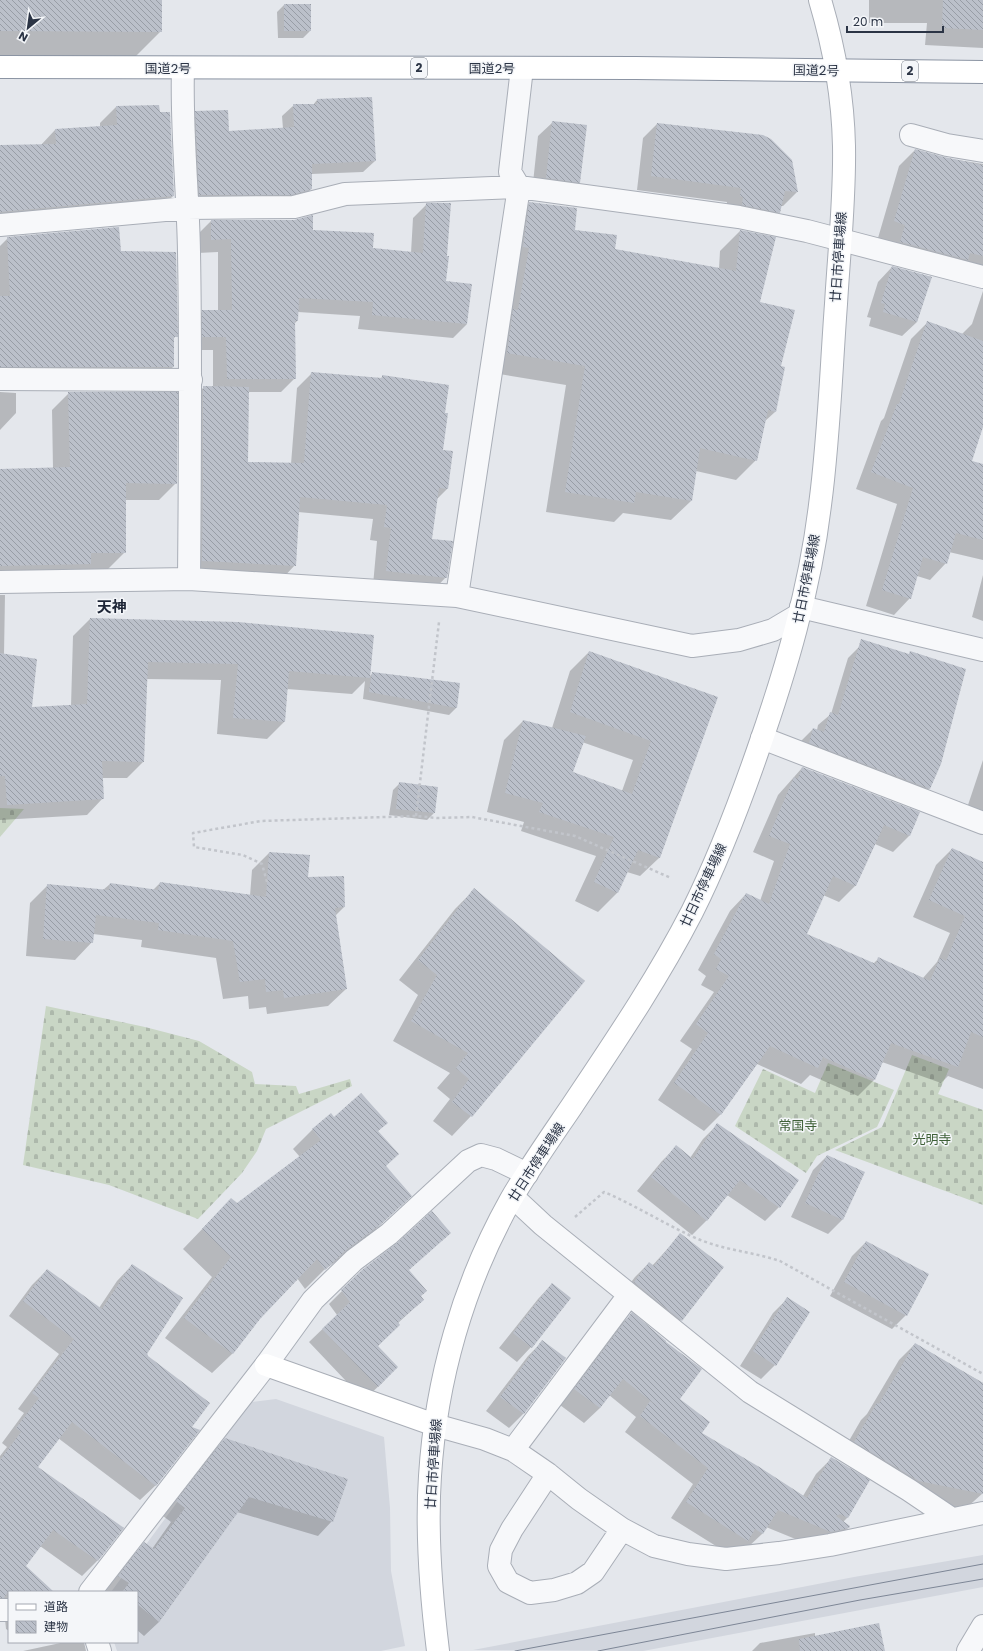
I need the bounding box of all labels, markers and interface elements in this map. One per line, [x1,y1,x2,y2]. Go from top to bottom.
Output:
north arrow [8,8,48,48]
scale bar [847,8,943,34]
text: 20 m [853,13,883,30]
text: N [16,28,31,46]
road number: 2 [411,58,427,78]
street label: 国道2号 [145,59,191,78]
street label: 国道2号 [469,59,515,78]
street label: 国道2号 [793,61,839,80]
road number: 2 [902,61,918,81]
street label: 廿日市停車場線 [826,211,851,303]
street label: 廿日市停車場線 [788,533,824,626]
district label: 天神 [97,596,127,617]
street label: 廿日市停車場線 [676,840,731,930]
park label: 常国寺 [778,1116,818,1135]
street label: 廿日市停車場線 [504,1119,569,1206]
park label: 光明寺 [912,1130,952,1149]
street label: 廿日市停車場線 [421,1418,446,1510]
legend [8,1591,138,1643]
text: 道路 [44,1598,68,1615]
text: 建物 [44,1618,68,1635]

